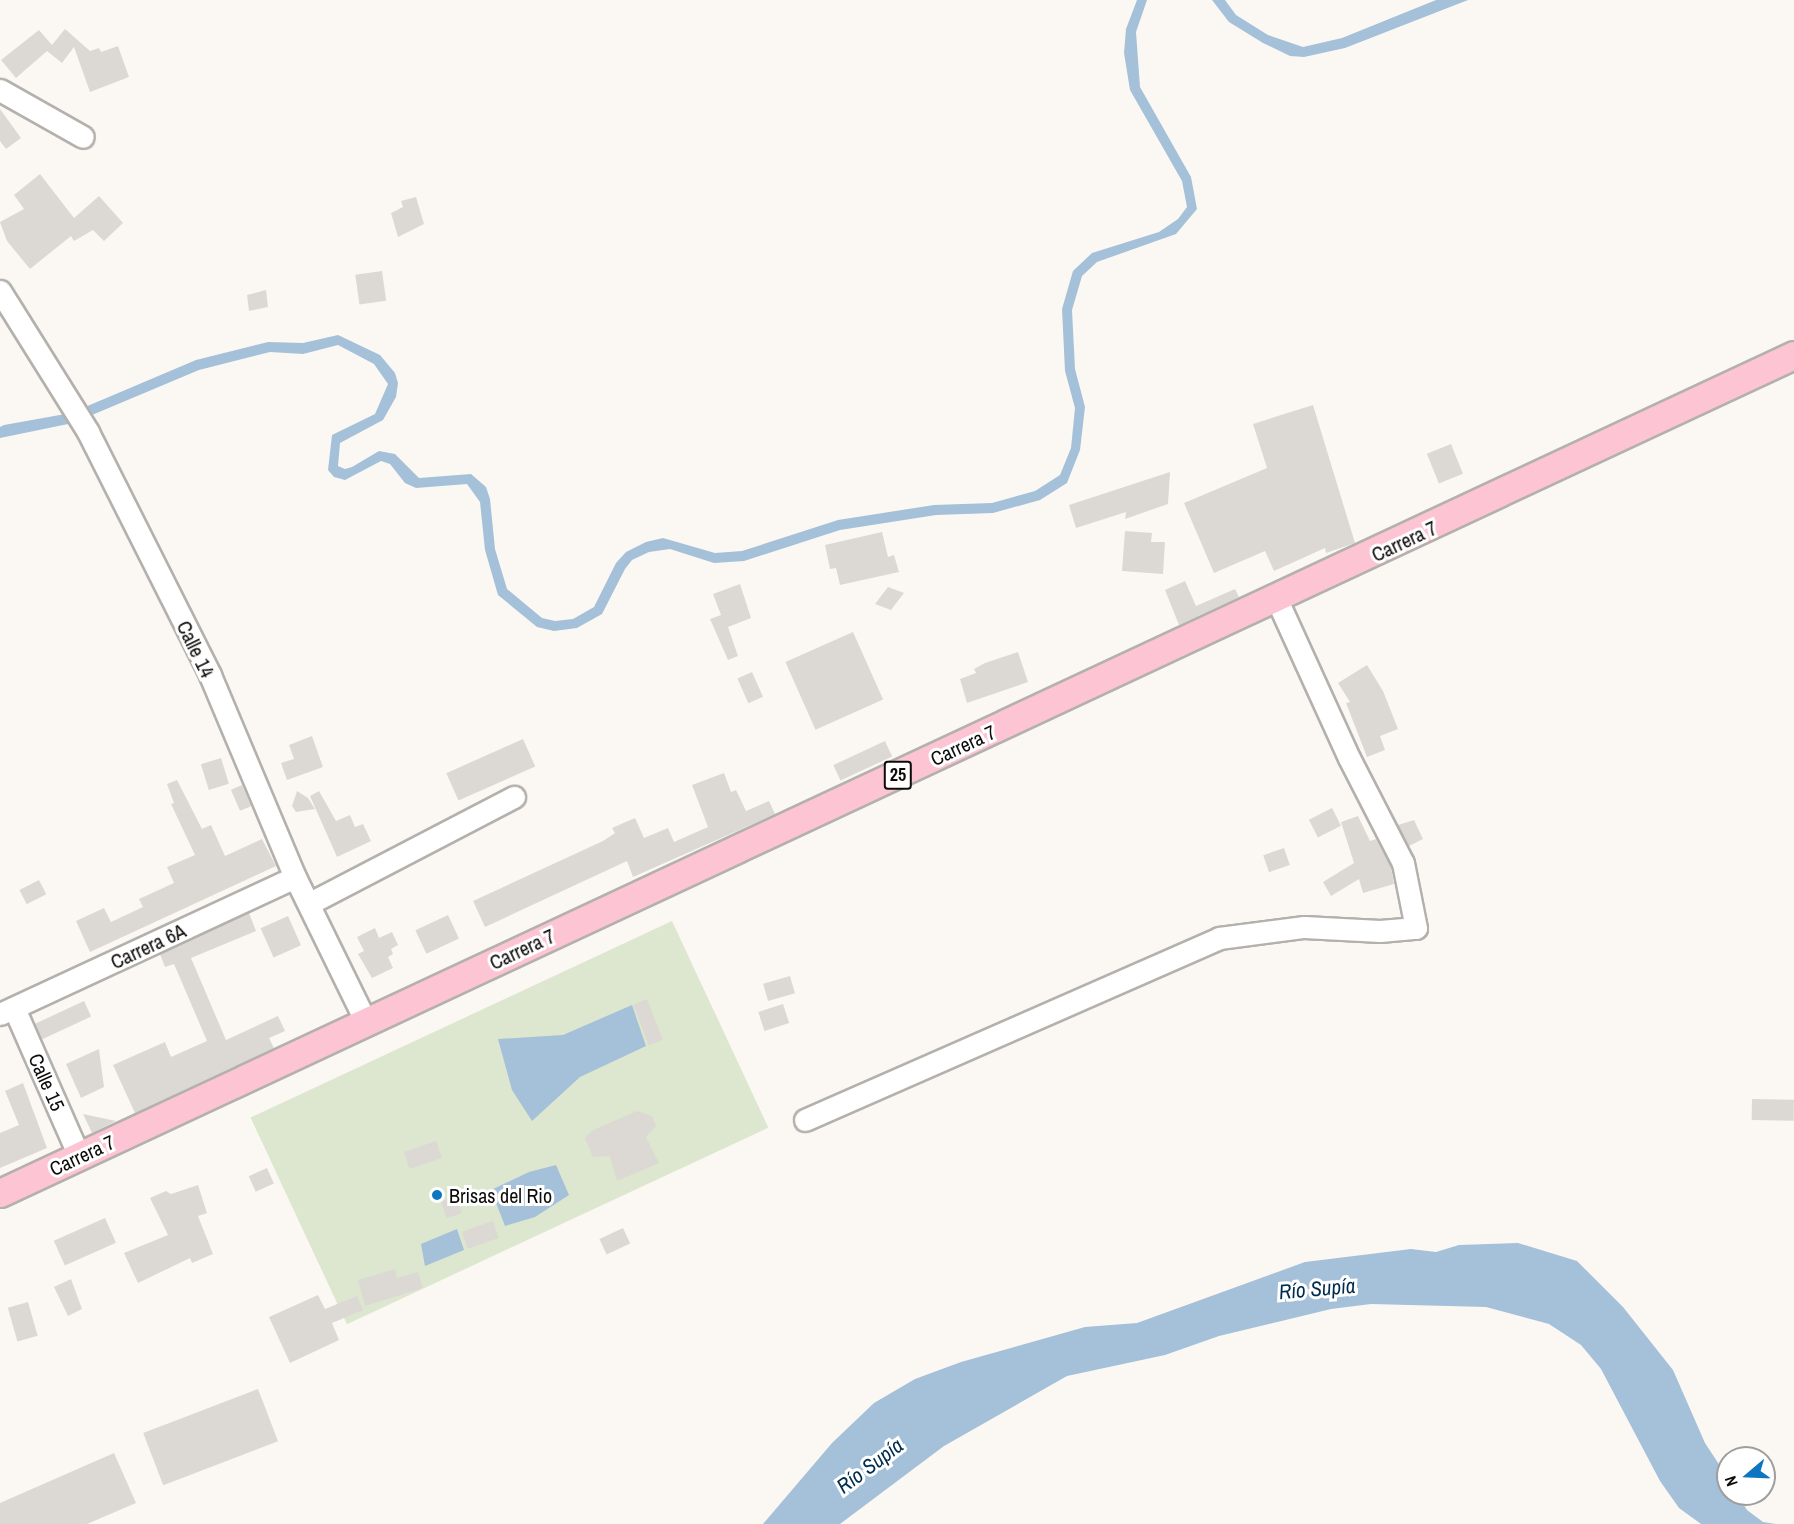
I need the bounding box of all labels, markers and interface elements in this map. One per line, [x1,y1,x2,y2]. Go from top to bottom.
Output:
street label: Carrera 7 [1368,515,1440,567]
street label: Calle 14 [172,617,220,681]
street label: Carrera 7 [927,719,999,771]
road number: 25 [883,760,913,790]
street label: Carrera 6A [107,918,189,974]
street label: Carrera 7 [486,923,558,975]
street label: Calle 15 [24,1050,70,1114]
street label: Carrera 7 [46,1129,118,1181]
place label: Brisas del Rio [449,1183,552,1207]
marker: Brisas del Rio [430,1188,444,1202]
water label: Río Supía [1278,1273,1356,1305]
water label: Río Supía [832,1433,908,1499]
north arrow [1716,1446,1776,1506]
text: N [1719,1473,1743,1489]

